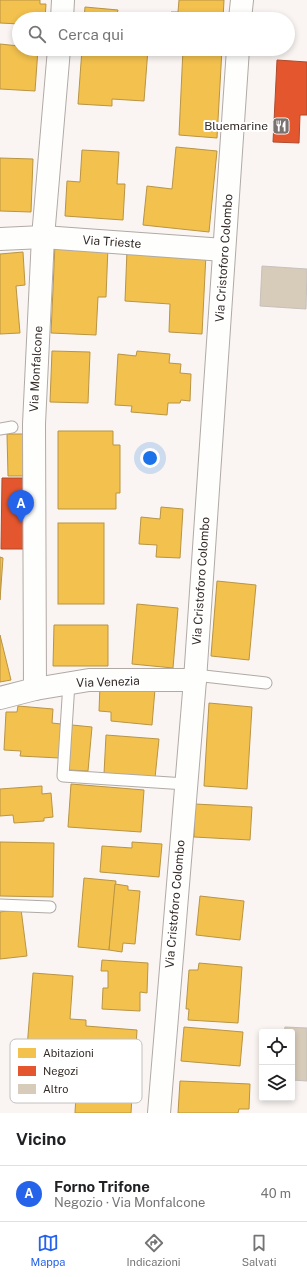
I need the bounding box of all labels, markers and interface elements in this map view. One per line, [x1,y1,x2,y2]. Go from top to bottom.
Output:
search box [12,12,295,56]
icon: search [26,23,48,45]
text: Cerca qui [58,26,124,43]
restaurant icon: Bluemarine [271,116,291,136]
place label: Bluemarine [204,119,268,133]
street label: Via Cristoforo Colombo [213,193,235,323]
street label: Via Trieste [82,233,142,251]
street label: Via Monfalcone [27,325,45,413]
your location [140,448,160,468]
pin: A [8,490,34,523]
street label: Via Cristoforo Colombo [190,516,212,646]
street label: Via Venezia [76,674,140,690]
street label: Via Cristoforo Colombo [162,839,188,969]
map controls [259,1029,295,1101]
button: locate [259,1029,295,1065]
legend [10,1039,142,1103]
text: Abitazioni [43,1047,94,1059]
text: Negozi [43,1065,78,1077]
button: layers [259,1065,295,1101]
text: Altro [43,1083,68,1095]
text: Vicino [16,1129,66,1149]
text: Forno Trifone [54,1178,150,1195]
text: A [24,1186,34,1201]
text: 40 m [260,1186,291,1201]
text: Negozio · Via Monfalcone [54,1195,205,1210]
tab: Mappa [31,1232,65,1268]
tab: Indicazioni [127,1232,181,1268]
tab: Salvati [242,1232,276,1268]

